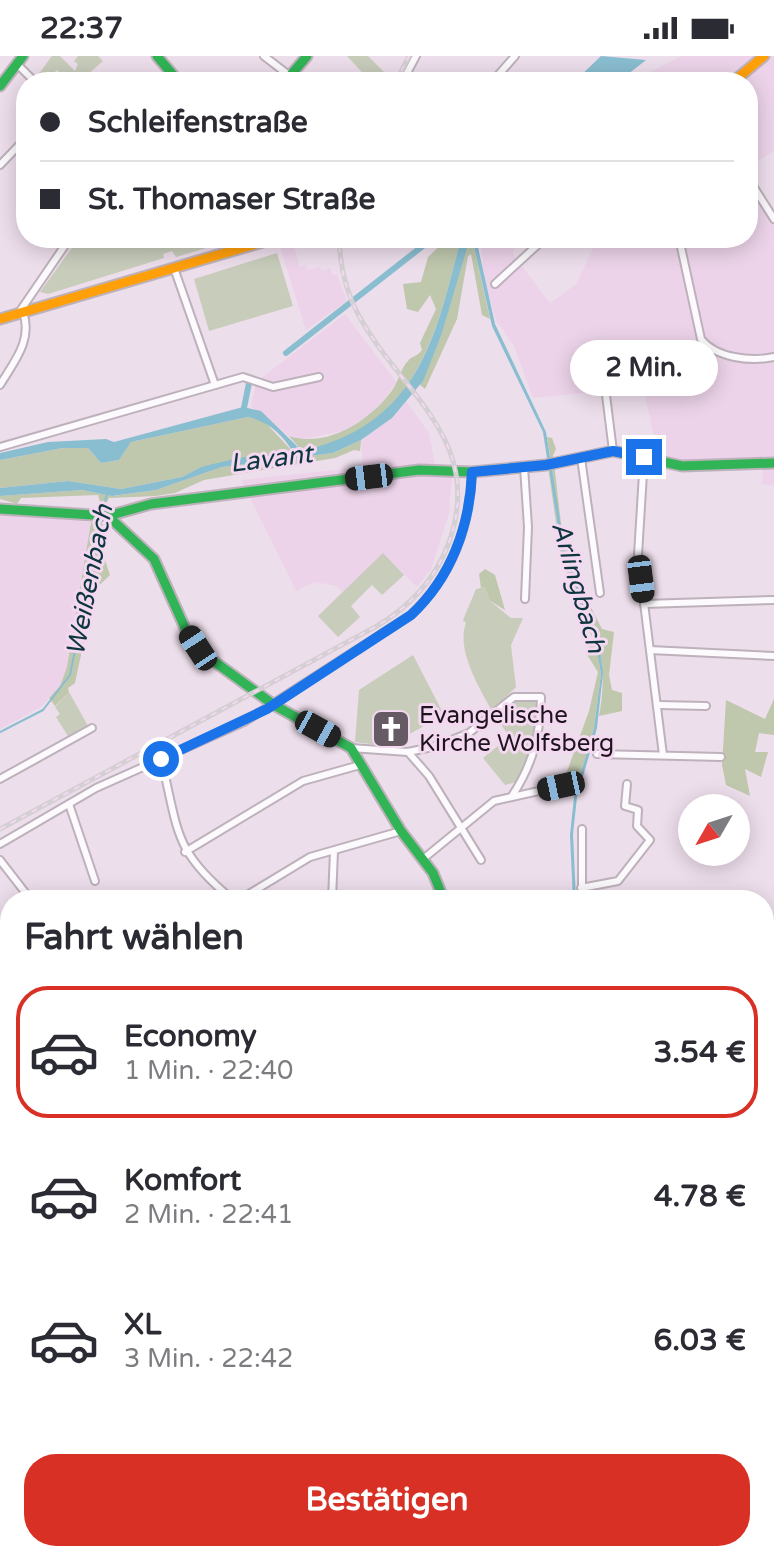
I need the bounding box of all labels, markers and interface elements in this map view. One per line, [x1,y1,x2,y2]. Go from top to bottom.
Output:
text: 22:37 [40,10,123,47]
text: Schleifenstraße [88,104,308,141]
text: St. Thomaser Straße [88,181,375,218]
callout: 2 Min. [570,341,718,397]
text: 2 Min. [605,352,683,383]
water label: Lavant [228,438,317,479]
route end [626,439,662,475]
car [344,462,394,492]
water label: Weißenbach [60,501,120,658]
water label: Arlingbach [545,518,612,657]
car [626,554,656,604]
car [175,621,221,675]
place label: Evangelische Kirche Wolfsberg [419,701,614,758]
car [291,707,345,751]
church icon: Evangelische Kirche Wolfsberg [370,708,412,750]
route start [143,741,179,777]
car [535,769,587,803]
north arrow [678,794,750,866]
map controls [678,794,750,866]
text: Fahrt wählen [24,916,244,959]
icon: car [28,1016,100,1088]
text: Economy [124,1018,257,1055]
text: 3.54 € [653,1034,746,1071]
text: 1 Min. · 22:40 [124,1055,293,1086]
icon: car [28,1160,100,1232]
text: Komfort [124,1162,241,1199]
text: 4.78 € [654,1178,746,1215]
text: 2 Min. · 22:41 [124,1199,293,1230]
icon: car [28,1304,100,1376]
text: XL [124,1306,161,1343]
text: 6.03 € [653,1322,746,1359]
text: 3 Min. · 22:42 [124,1343,293,1374]
button: Bestätigen [24,1454,750,1546]

